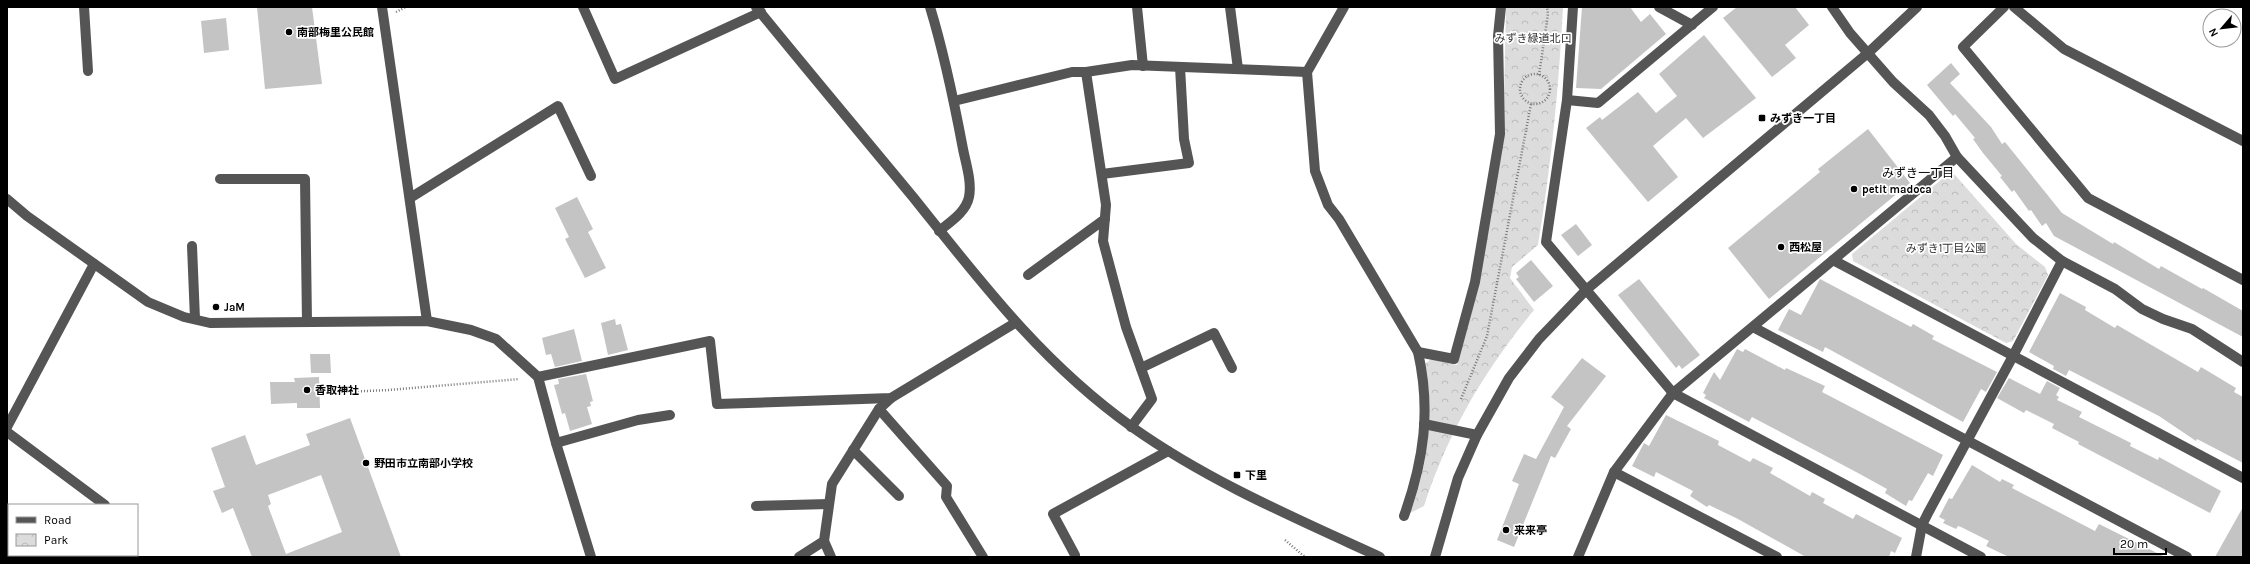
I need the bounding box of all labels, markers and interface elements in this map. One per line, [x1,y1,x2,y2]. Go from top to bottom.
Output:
north arrow [2202,8,2242,48]
place label: 南部梅里公民館 [297,26,374,39]
text: N [2206,26,2221,39]
marker: 南部梅里公民館 [284,27,294,37]
park label: みずき緑道北口 [1495,32,1572,45]
place label: みずき一丁目 [1770,112,1836,125]
marker: みずき一丁目 [1757,113,1767,123]
district label: みずき一丁目 [1882,166,1954,180]
place label: petit madoca [1862,183,1932,196]
marker: petit madoca [1849,184,1859,194]
place label: 西松屋 [1789,241,1822,254]
marker: 西松屋 [1776,242,1786,252]
park label: みずき1丁目公園 [1906,242,1986,255]
place label: JaM [224,301,245,314]
marker: JaM [211,302,221,312]
place label: 香取神社 [315,384,359,397]
marker: 香取神社 [302,385,312,395]
place label: 野田市立南部小学校 [374,457,473,470]
marker: 野田市立南部小学校 [361,458,371,468]
place label: 下里 [1245,469,1267,482]
marker: 下里 [1232,470,1242,480]
legend [8,504,138,556]
text: Road [44,513,72,527]
place label: 来来亭 [1514,524,1547,537]
marker: 来来亭 [1501,525,1511,535]
scale bar [2114,530,2166,556]
text: Park [44,533,69,547]
text: 20 m [2120,537,2148,551]

